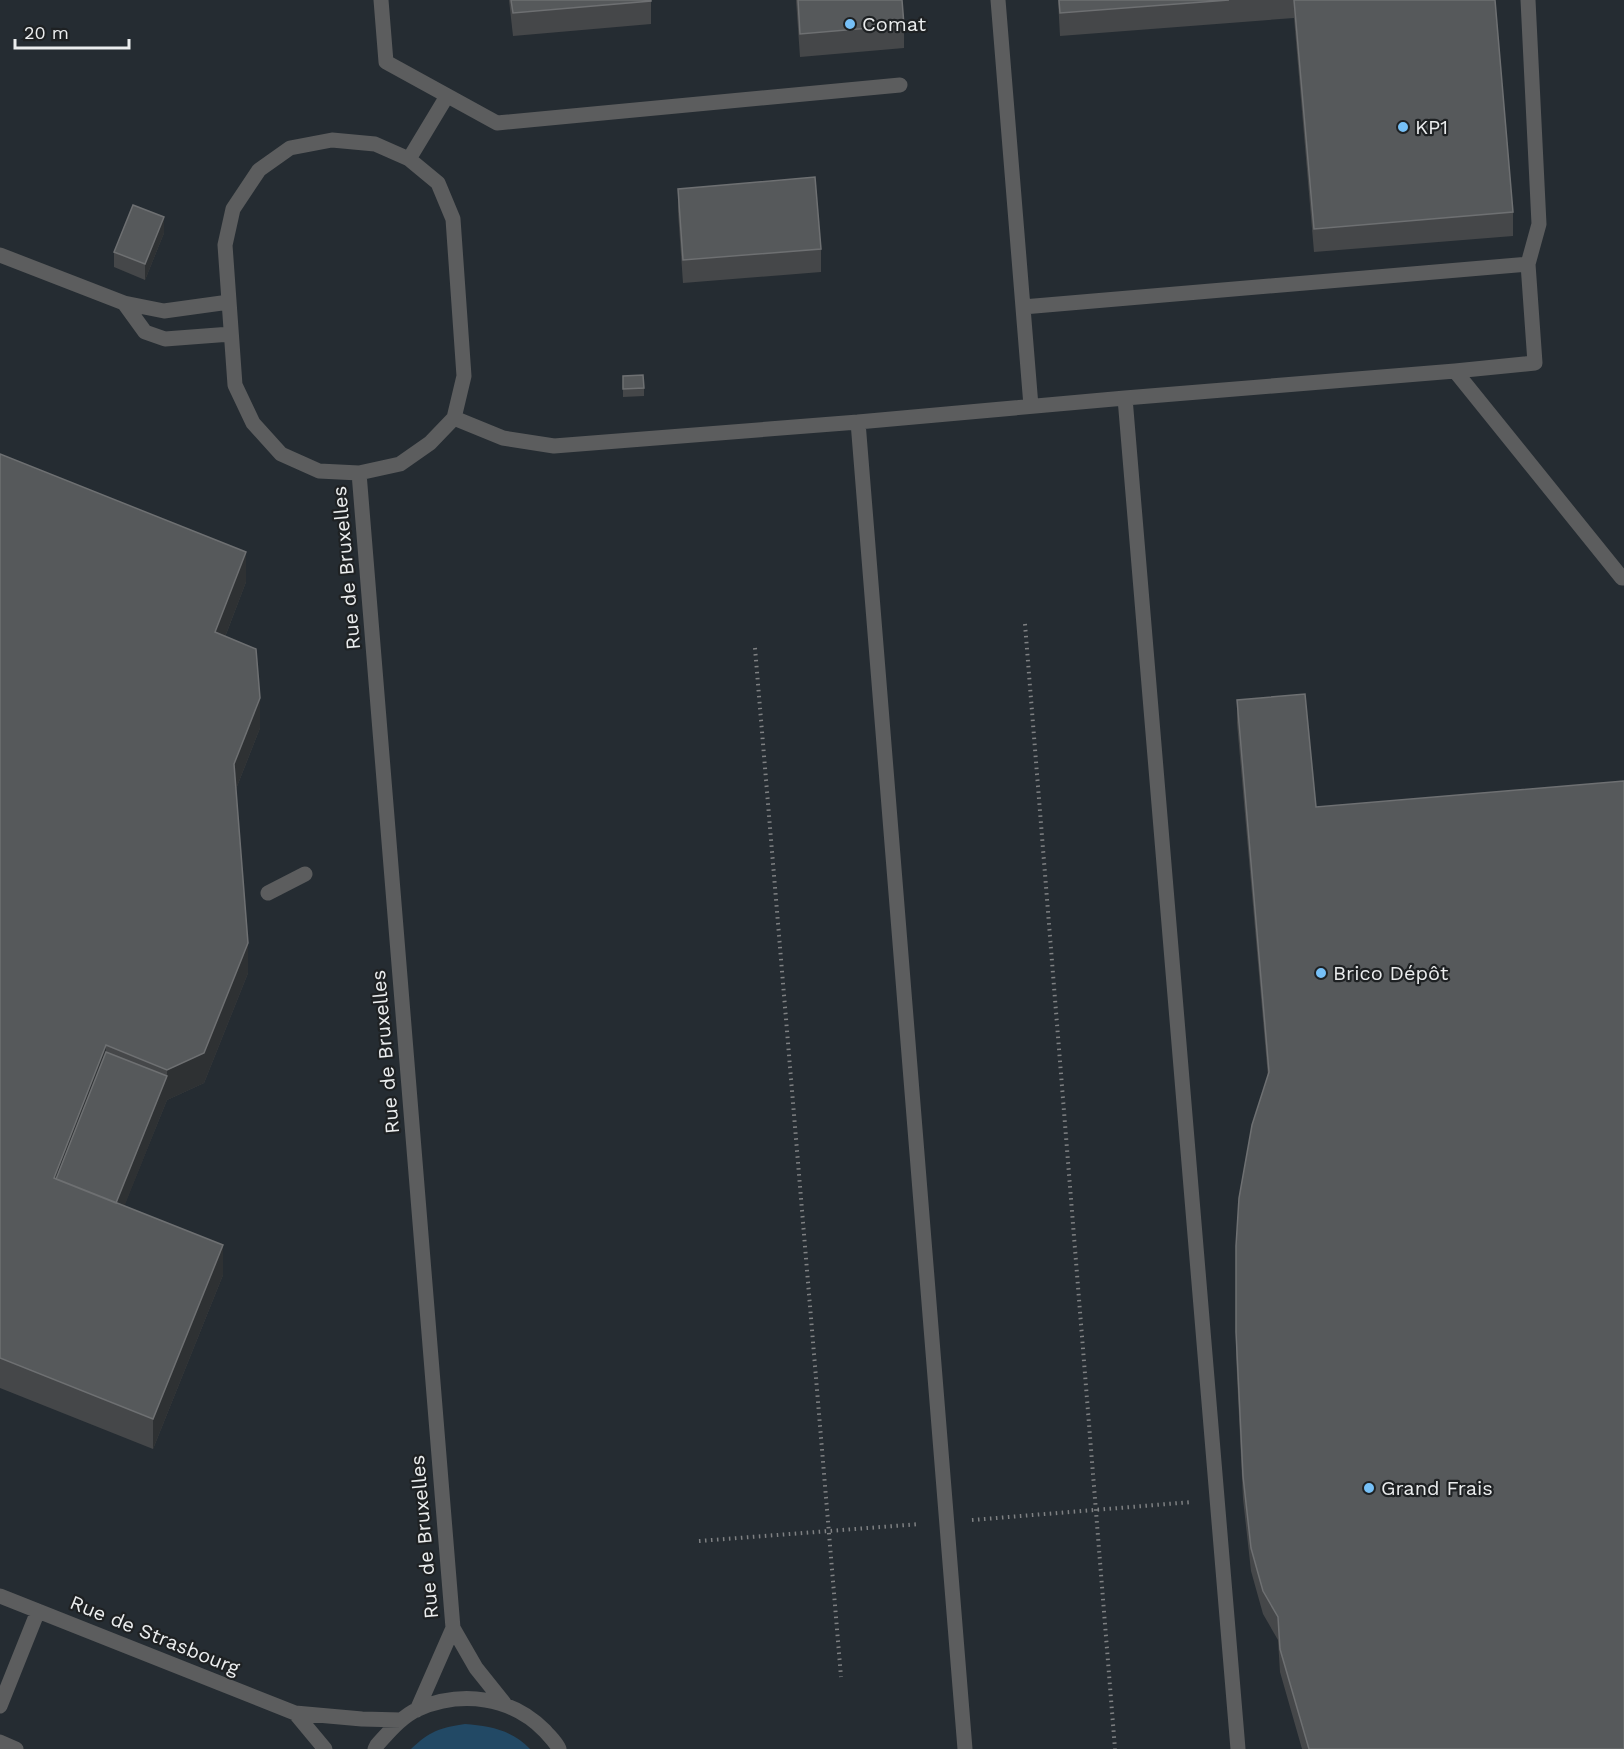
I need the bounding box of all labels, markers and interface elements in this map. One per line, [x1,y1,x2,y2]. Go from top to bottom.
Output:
scale bar [15,12,129,50]
place label: Comat [862,12,927,36]
marker: Comat [843,17,857,31]
text: 20 m [24,22,69,43]
place label: KP1 [1415,115,1448,139]
marker: KP1 [1396,120,1410,134]
street label: Rue de Bruxelles [327,485,365,651]
place label: Brico Dépôt [1333,961,1449,985]
marker: Brico Dépôt [1314,966,1328,980]
street label: Rue de Bruxelles [366,969,404,1135]
street label: Rue de Bruxelles [405,1454,443,1620]
place label: Grand Frais [1381,1476,1493,1500]
marker: Grand Frais [1362,1481,1376,1495]
street label: Rue de Strasbourg [67,1590,244,1680]

